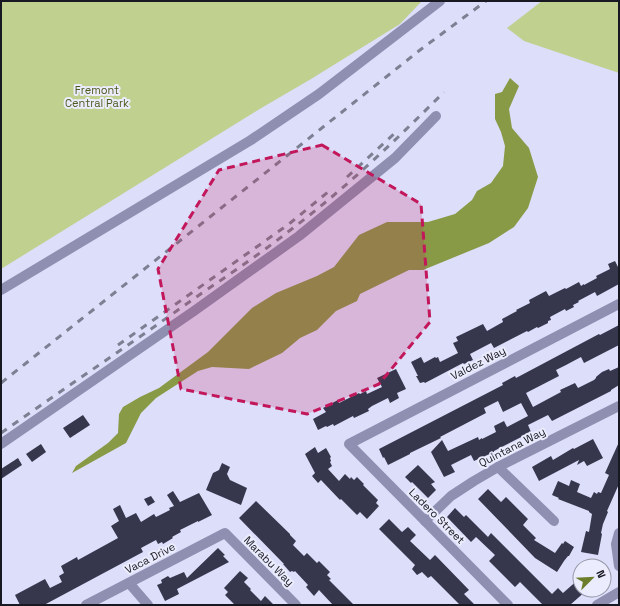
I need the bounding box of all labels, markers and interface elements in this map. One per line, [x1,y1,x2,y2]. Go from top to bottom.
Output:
park label: Fremont Central Park [65,83,129,110]
street label: Valdez Way [448,343,508,383]
street label: Quintana Way [476,424,548,470]
street label: Ladero Street [406,485,468,547]
street label: Marabu Way [241,533,297,589]
street label: Vaca Drive [122,539,178,577]
north arrow [572,558,612,598]
text: N [593,568,609,580]

